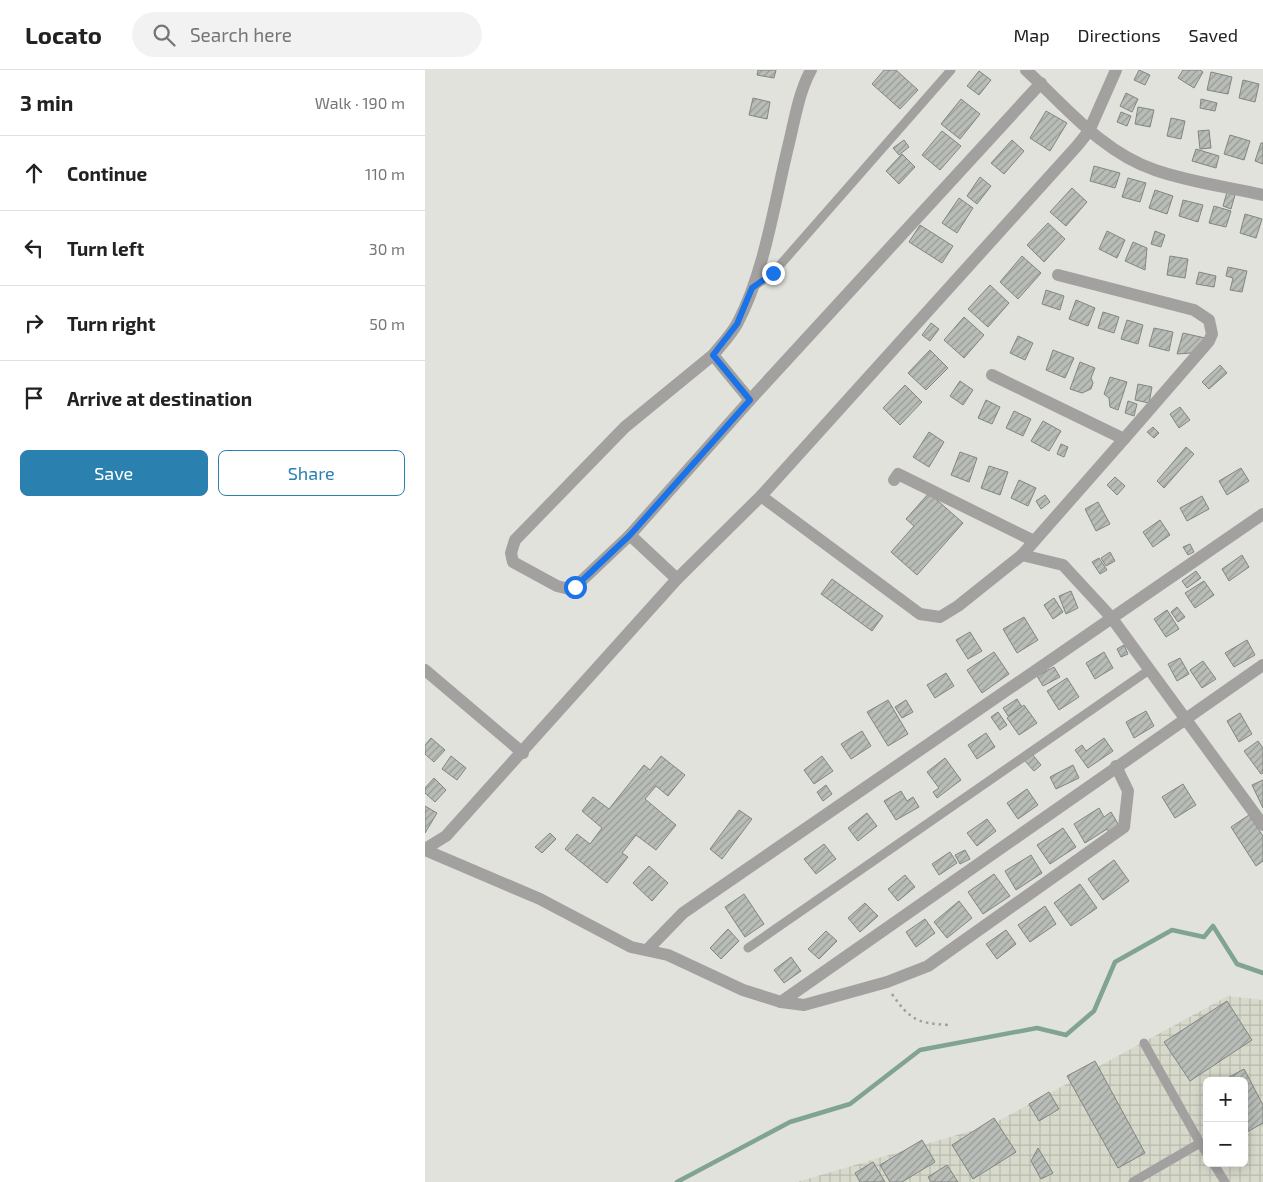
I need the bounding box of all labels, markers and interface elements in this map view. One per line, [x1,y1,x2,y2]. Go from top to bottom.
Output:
search box [132,12,482,57]
text: Locato [25,20,102,49]
icon: search [150,21,178,49]
text: Search here [190,23,292,46]
text: Map [1013,24,1050,46]
text: Directions [1078,24,1161,46]
text: Saved [1189,24,1238,46]
text: 3 min [20,90,73,115]
text: Walk · 190 m [315,93,405,112]
icon: ahead [20,159,48,187]
text: Continue [67,162,147,185]
text: 110 m [365,164,405,183]
icon: left [20,234,48,262]
text: Turn left [67,237,144,260]
text: 30 m [369,239,405,258]
route end [762,262,785,285]
icon: right [20,309,48,337]
text: Turn right [67,312,155,335]
text: 50 m [369,314,405,333]
icon: arrive [20,384,48,412]
text: Arrive at destination [67,387,252,410]
button: Save [20,450,208,496]
button: Share [218,450,405,496]
route start [564,576,587,599]
map controls [1203,1077,1248,1167]
button: + [1203,1077,1248,1122]
button: − [1203,1122,1248,1167]

